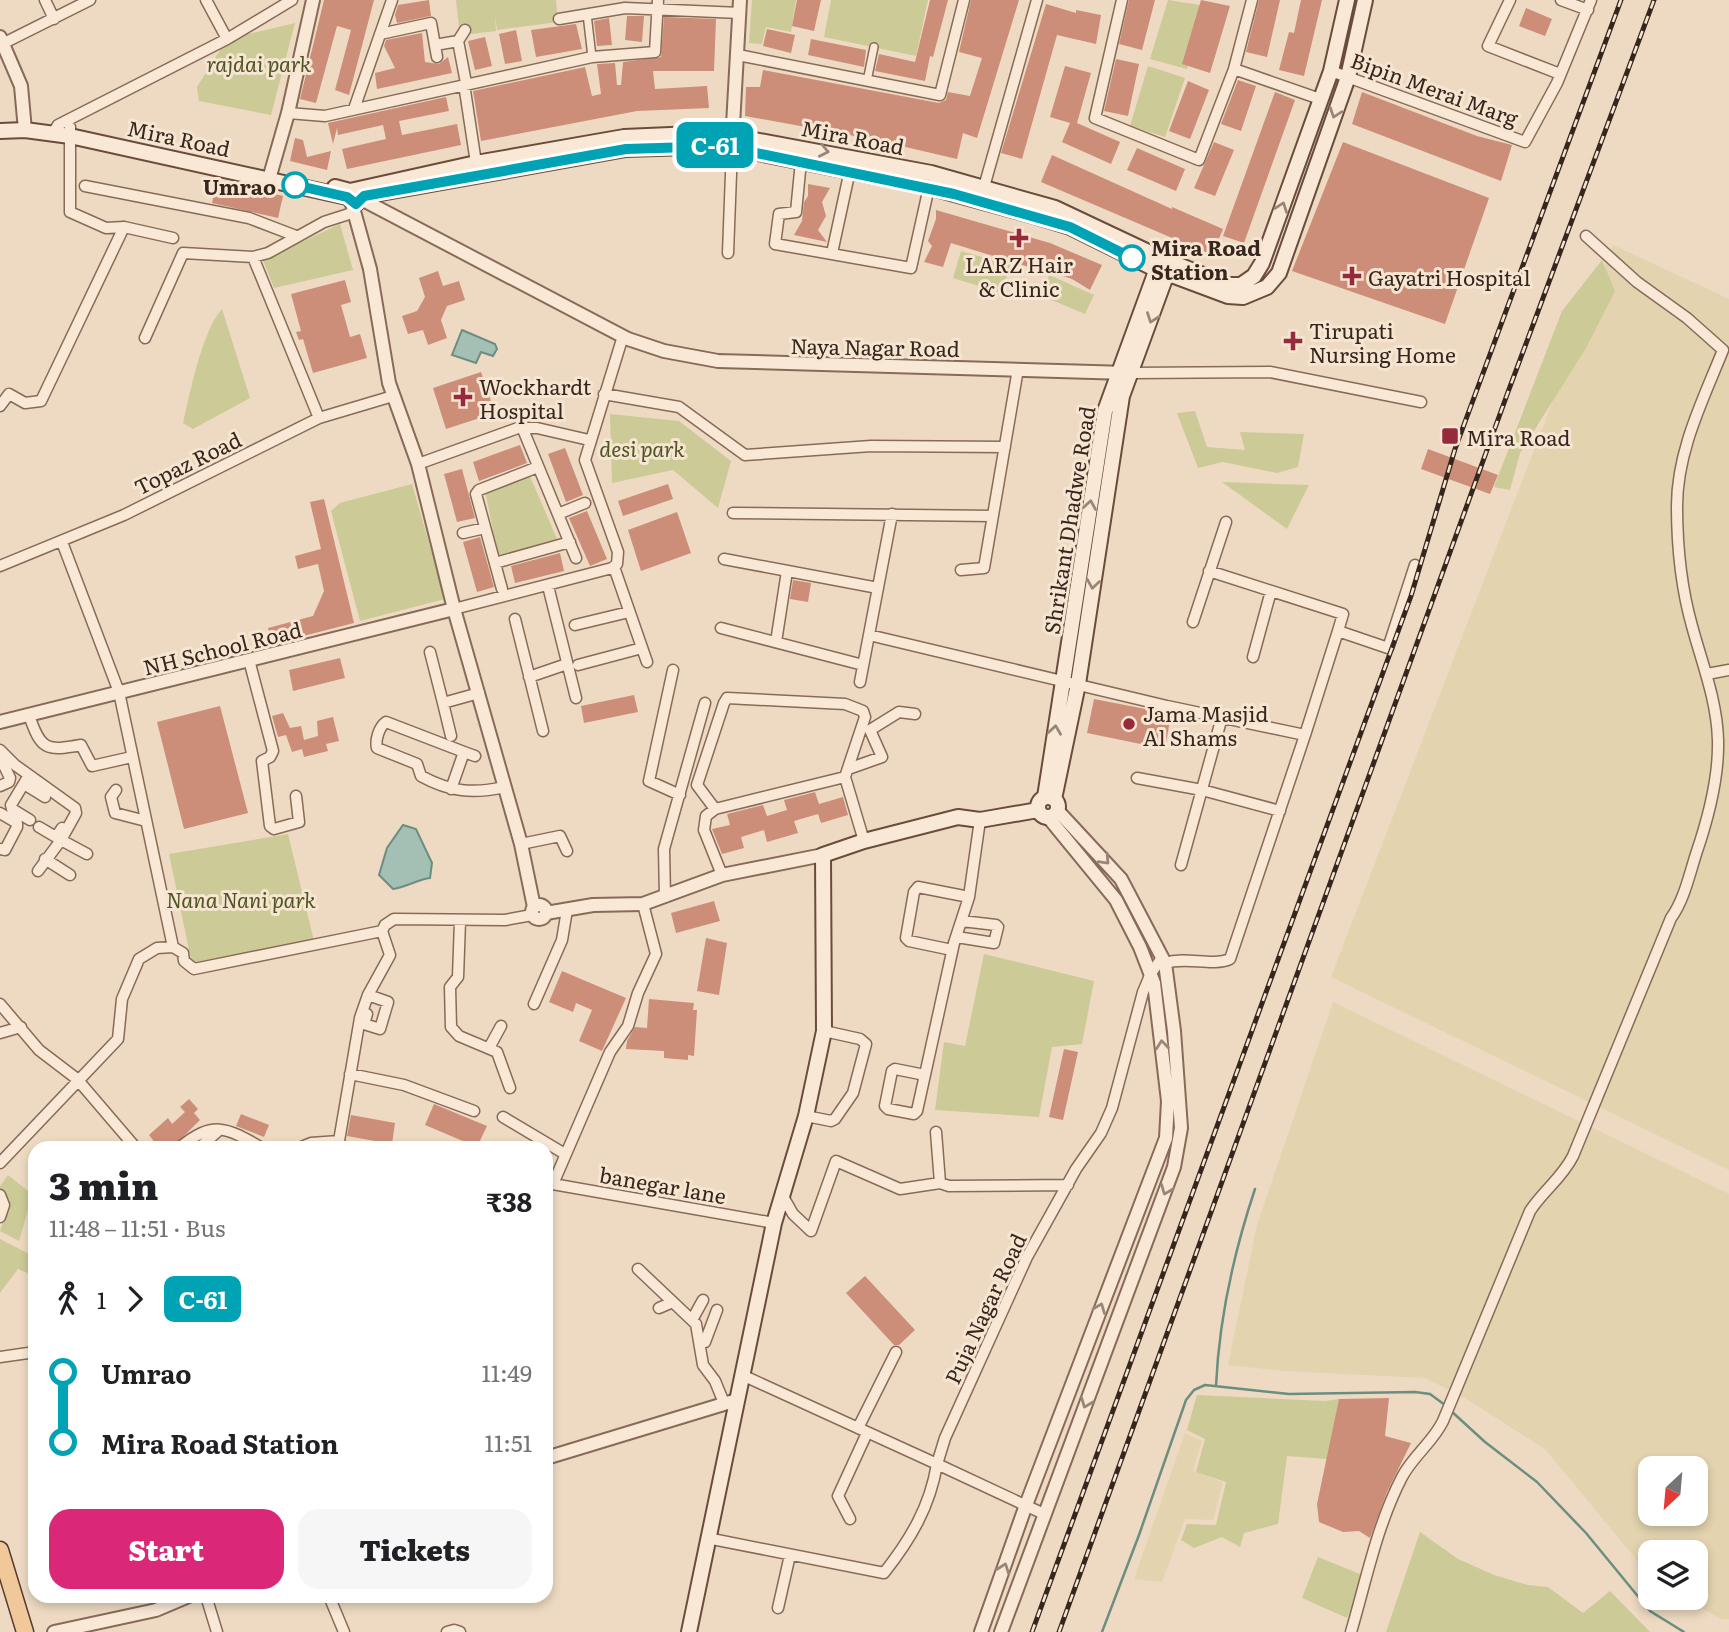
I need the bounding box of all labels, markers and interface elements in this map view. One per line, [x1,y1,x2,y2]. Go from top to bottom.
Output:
street label: Bipin Merai Marg [1347,43,1523,133]
park label: rajdai park [207,47,312,78]
one-way arrow [1329,107,1343,119]
street label: Mira Road [125,111,233,163]
street label: Mira Road [799,111,907,161]
line badge: C-61 [666,122,764,168]
text: C-61 [690,127,740,162]
one-way arrow [818,143,830,158]
place label: Umrao [203,170,276,201]
marker: Umrao [282,172,308,198]
one-way arrow [1274,201,1288,213]
marker: LARZ Hair & Clinic [1009,228,1029,248]
place label: Mira Road Station [1151,231,1261,286]
marker: Mira Road Station [1119,245,1145,271]
place label: LARZ Hair & Clinic [965,248,1073,303]
place label: Gayatri Hospital [1368,261,1530,292]
marker: Gayatri Hospital [1342,266,1362,286]
one-way arrow [1147,311,1161,323]
place label: Tirupati Nursing Home [1309,314,1456,369]
street label: Naya Nagar Road [790,329,960,363]
marker: Tirupati Nursing Home [1283,331,1303,351]
place label: Wockhardt Hospital [479,370,592,425]
marker: Wockhardt Hospital [453,387,473,407]
street label: Shrikant Dhadwe Road [1035,404,1101,636]
place label: Mira Road [1466,421,1570,452]
street label: Topaz Road [128,423,246,501]
marker: Mira Road [1440,426,1460,446]
park label: desi park [599,432,685,463]
one-way arrow [1082,499,1097,511]
one-way arrow [1086,578,1101,590]
street label: NH School Road [139,612,305,682]
place label: Jama Masjid Al Shams [1143,697,1269,752]
marker: Jama Masjid Al Shams [1121,716,1137,732]
one-way arrow [1047,724,1062,736]
one-way arrow [1096,852,1109,865]
park label: Nana Nani park [166,883,316,914]
one-way arrow [1155,1039,1170,1050]
text: 3 min [49,1155,158,1212]
street label: banegar lane [597,1158,729,1210]
text: ₹38 [486,1181,532,1220]
one-way arrow [1160,1183,1174,1195]
text: 11:48 – 11:51 · Bus [49,1210,225,1244]
street label: Puja Nagar Road [935,1227,1033,1388]
icon: walk [49,1280,87,1318]
icon: forward [116,1280,154,1318]
text: C-61 [178,1281,227,1316]
text: 1 [97,1282,106,1316]
one-way arrow [1091,1303,1105,1315]
text: Umrao [101,1353,192,1392]
text: 11:49 [481,1355,532,1389]
one-way arrow [1080,1396,1094,1408]
text: Mira Road Station [101,1423,339,1462]
text: 11:51 [485,1425,532,1459]
north arrow [1638,1456,1708,1526]
map controls [1638,1456,1708,1610]
button: Start [49,1509,284,1589]
button: Tickets [298,1509,532,1589]
button: layers [1638,1540,1708,1610]
one-way arrow [995,1562,1009,1574]

